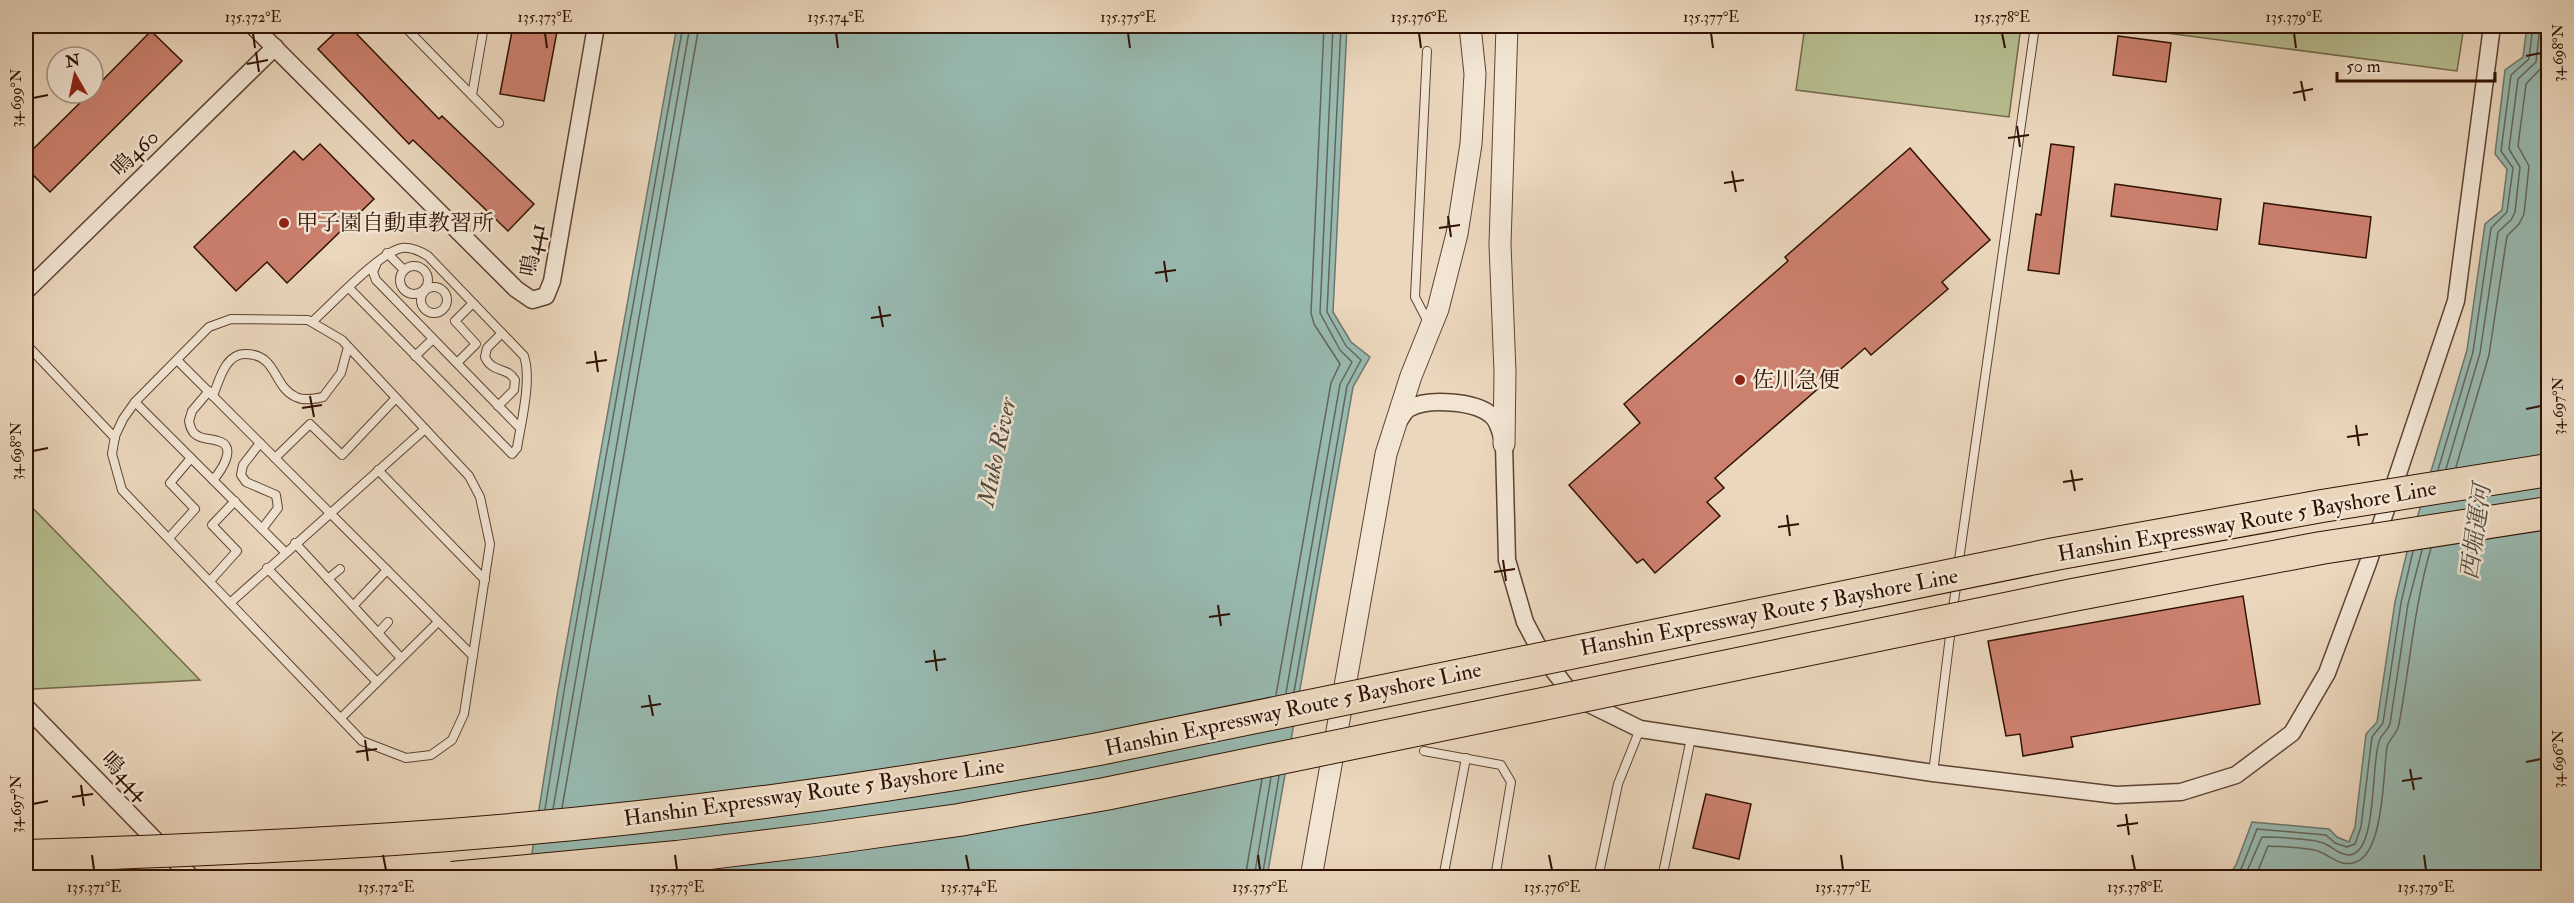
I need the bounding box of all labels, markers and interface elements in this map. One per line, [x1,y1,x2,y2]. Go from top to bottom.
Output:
text: 135.372°E [225,8,282,27]
text: 135.373°E [518,8,573,27]
text: 135.374°E [808,8,865,27]
text: 135.375°E [1100,8,1156,27]
text: 135.376°E [1391,8,1448,27]
text: 135.377°E [1683,8,1739,27]
text: 135.378°E [1974,8,2030,27]
text: 135.379°E [2266,8,2323,27]
text: 34.698°N [2549,23,2568,82]
north arrow [45,45,105,105]
scale bar [2337,45,2494,83]
text: N [63,50,82,72]
text: 50 m [2346,55,2381,78]
text: 34.699°N [7,68,26,127]
street label: 鳴460 [105,123,165,183]
place label: 甲子園自動車教習所 [296,209,494,237]
marker: 甲子園自動車教習所 [277,216,291,230]
street label: 鳴441 [514,221,552,279]
place label: 佐川急便 [1752,366,1840,394]
marker: 佐川急便 [1733,373,1747,387]
text: 34.697°N [2549,377,2568,435]
water label: Muko River [970,394,1024,511]
text: 34.698°N [7,421,26,480]
street label: Hanshin Expressway Route 5 Bayshore Line [2055,474,2439,569]
water label: 西堀運河 [2454,478,2499,582]
street label: Hanshin Expressway Route 5 Bayshore Line [1578,562,1961,663]
street label: Hanshin Expressway Route 5 Bayshore Line [1102,655,1484,764]
text: 34.696°N [2549,729,2568,788]
street label: 鳴444 [95,746,156,807]
street label: Hanshin Expressway Route 5 Bayshore Line [622,751,1006,834]
text: 34.697°N [7,775,26,833]
text: 135.371°E [67,878,121,897]
text: 135.372°E [358,878,415,897]
text: 135.373°E [650,878,705,897]
text: 135.374°E [941,878,998,897]
text: 135.375°E [1232,878,1288,897]
text: 135.376°E [1524,878,1581,897]
text: 135.377°E [1815,878,1871,897]
text: 135.378°E [2107,878,2163,897]
text: 135.379°E [2398,878,2455,897]

